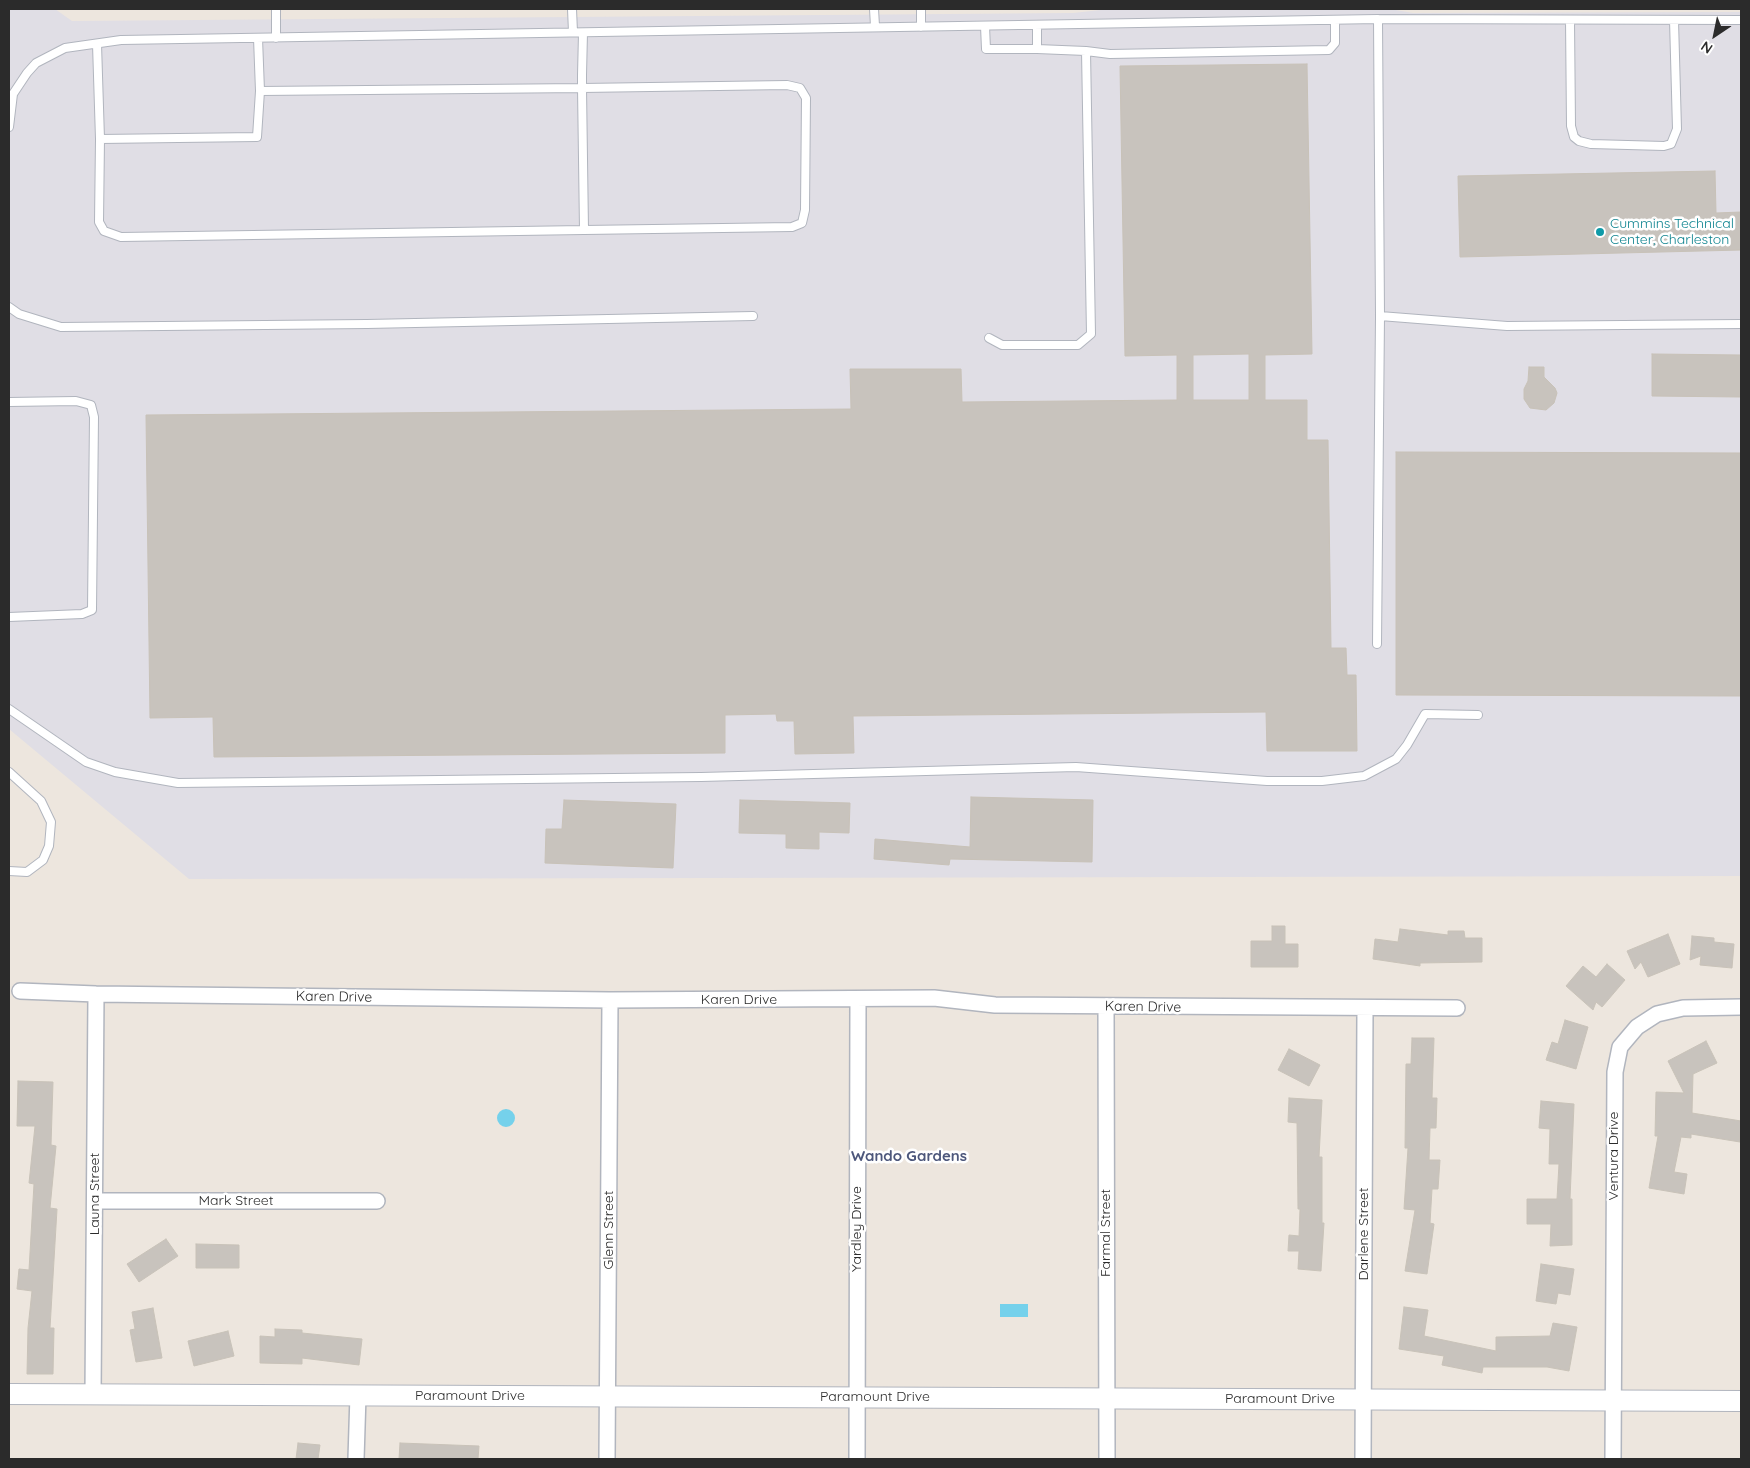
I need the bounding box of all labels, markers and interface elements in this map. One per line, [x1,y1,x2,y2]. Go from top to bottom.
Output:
north arrow [1690,10,1740,60]
text: N [1697,37,1716,58]
place label: Cummins Technical Center, Charleston [1610,216,1734,248]
marker: Cummins Technical Center, Charleston [1594,226,1606,238]
street label: Karen Drive [296,988,372,1006]
street label: Karen Drive [701,992,777,1008]
street label: Karen Drive [1105,998,1181,1016]
street label: Ventura Drive [1606,1112,1622,1200]
district label: Wando Gardens [851,1147,967,1165]
street label: Launa Street [87,1153,103,1235]
street label: Yardley Drive [849,1186,865,1272]
street label: Darlene Street [1356,1187,1372,1281]
street label: Farmal Street [1098,1189,1114,1277]
street label: Glenn Street [601,1191,617,1269]
street label: Mark Street [198,1193,274,1209]
street label: Paramount Drive [415,1388,525,1404]
street label: Paramount Drive [820,1389,930,1405]
street label: Paramount Drive [1225,1391,1335,1407]

